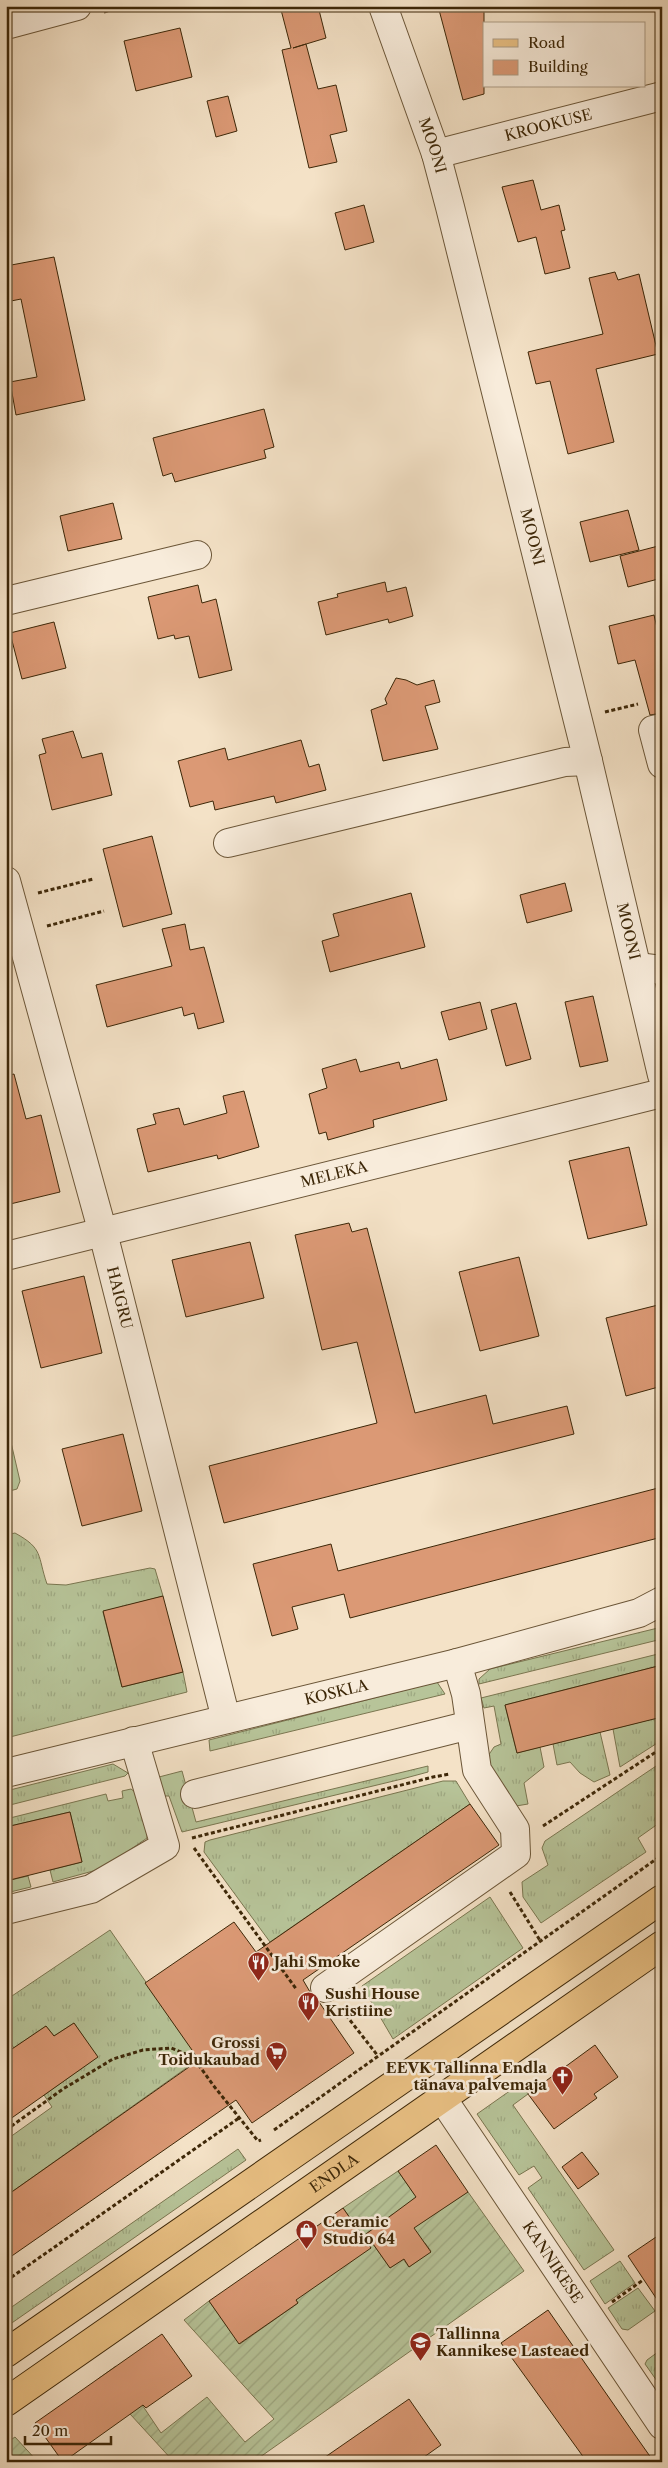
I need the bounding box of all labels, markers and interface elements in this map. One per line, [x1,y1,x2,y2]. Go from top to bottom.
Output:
legend [483,22,646,88]
text: Road [528,33,565,52]
text: Building [528,57,588,76]
street label: KROOKUSE [502,104,594,145]
street label: MOONI [415,115,451,175]
street label: MOONI [516,506,549,567]
street label: MOONI [613,901,645,962]
street label: MELEKA [298,1156,370,1191]
street label: HAIGRU [103,1264,137,1331]
street label: KOSKLA [302,1675,371,1709]
restaurant icon: Jahi Smoke [246,1950,270,1981]
place label: Jahi Smoke [271,1952,360,1971]
place label: Sushi House Kristiine [325,1984,420,2020]
restaurant icon: Sushi House Kristiine [297,1991,321,2022]
place label: Grossi Toidukaubad [158,2033,261,2069]
supermarket icon: Grossi Toidukaubad [264,2040,288,2071]
place label: EEVK Tallinna Endla tänava palvemaja [386,2058,547,2094]
church icon: EEVK Tallinna Endla tänava palvemaja [551,2065,575,2096]
street label: ENDLA [306,2149,363,2197]
place label: Ceramic Studio 64 [323,2212,395,2248]
street label: KANNIKESE [519,2217,587,2307]
shop icon: Ceramic Studio 64 [295,2219,319,2250]
place label: Tallinna Kannikese Lasteaed [436,2324,589,2360]
school or university icon: Tallinna Kannikese Lasteaed [408,2331,432,2362]
scale bar [25,2413,111,2445]
text: 20 m [32,2421,68,2440]

